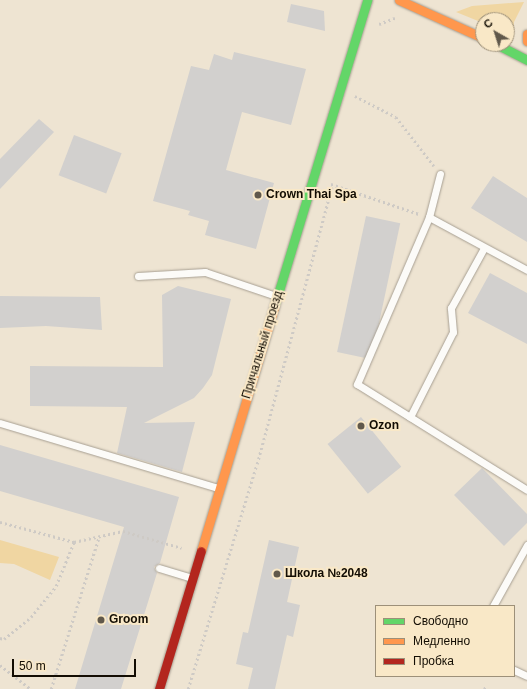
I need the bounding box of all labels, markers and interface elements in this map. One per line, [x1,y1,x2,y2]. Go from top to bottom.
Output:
north arrow [475,12,515,52]
text: С [481,16,495,31]
place label: Crown Thai Spa [266,188,357,202]
marker: Crown Thai Spa [253,190,263,200]
street label: Причальный проезд [240,289,286,401]
place label: Ozon [369,419,399,433]
marker: Ozon [356,421,366,431]
place label: Школа №2048 [285,567,368,581]
marker: Школа №2048 [272,569,282,579]
legend [375,605,515,677]
place label: Groom [109,613,148,627]
text: Свободно [413,614,468,628]
marker: Groom [96,615,106,625]
text: Медленно [413,634,470,648]
scale bar [14,651,138,677]
text: Пробка [413,654,454,668]
text: 50 m [19,659,46,673]

